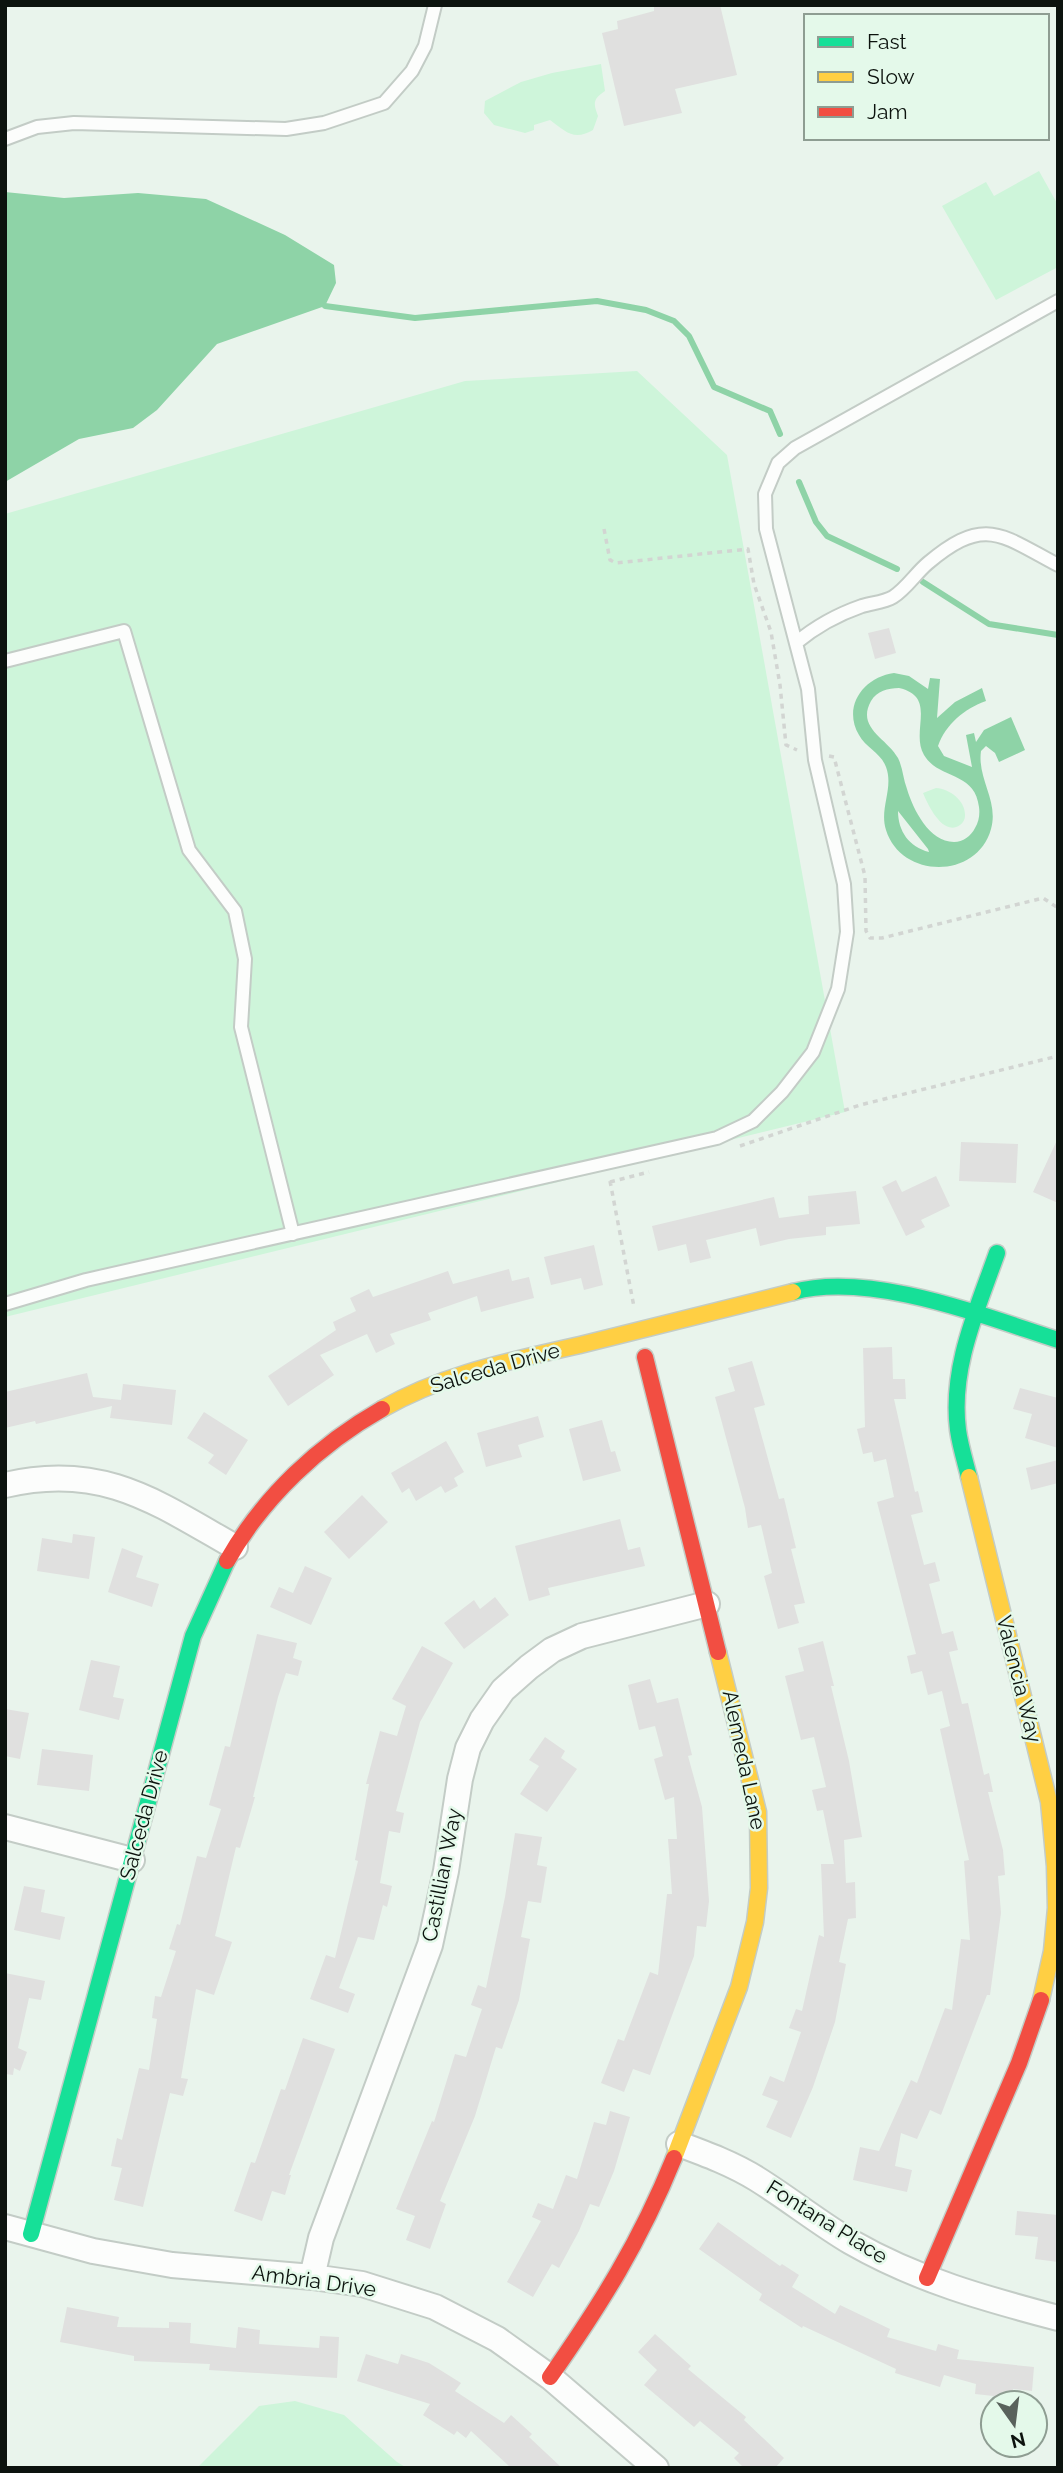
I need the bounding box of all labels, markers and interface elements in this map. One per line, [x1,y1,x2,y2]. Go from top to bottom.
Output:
legend [804,14,1049,140]
text: Fast [867,29,907,54]
text: Slow [867,64,915,89]
text: Jam [867,99,908,124]
street label: Salceda Drive [427,1337,563,1398]
street label: Valencia Way [992,1613,1047,1745]
street label: Alemeda Lane [718,1688,771,1832]
street label: Salceda Drive [114,1747,173,1883]
street label: Castillian Way [416,1806,467,1944]
street label: Fontana Place [762,2174,892,2269]
street label: Ambria Drive [250,2259,378,2302]
north arrow [979,2389,1049,2459]
text: N [1008,2428,1028,2453]

